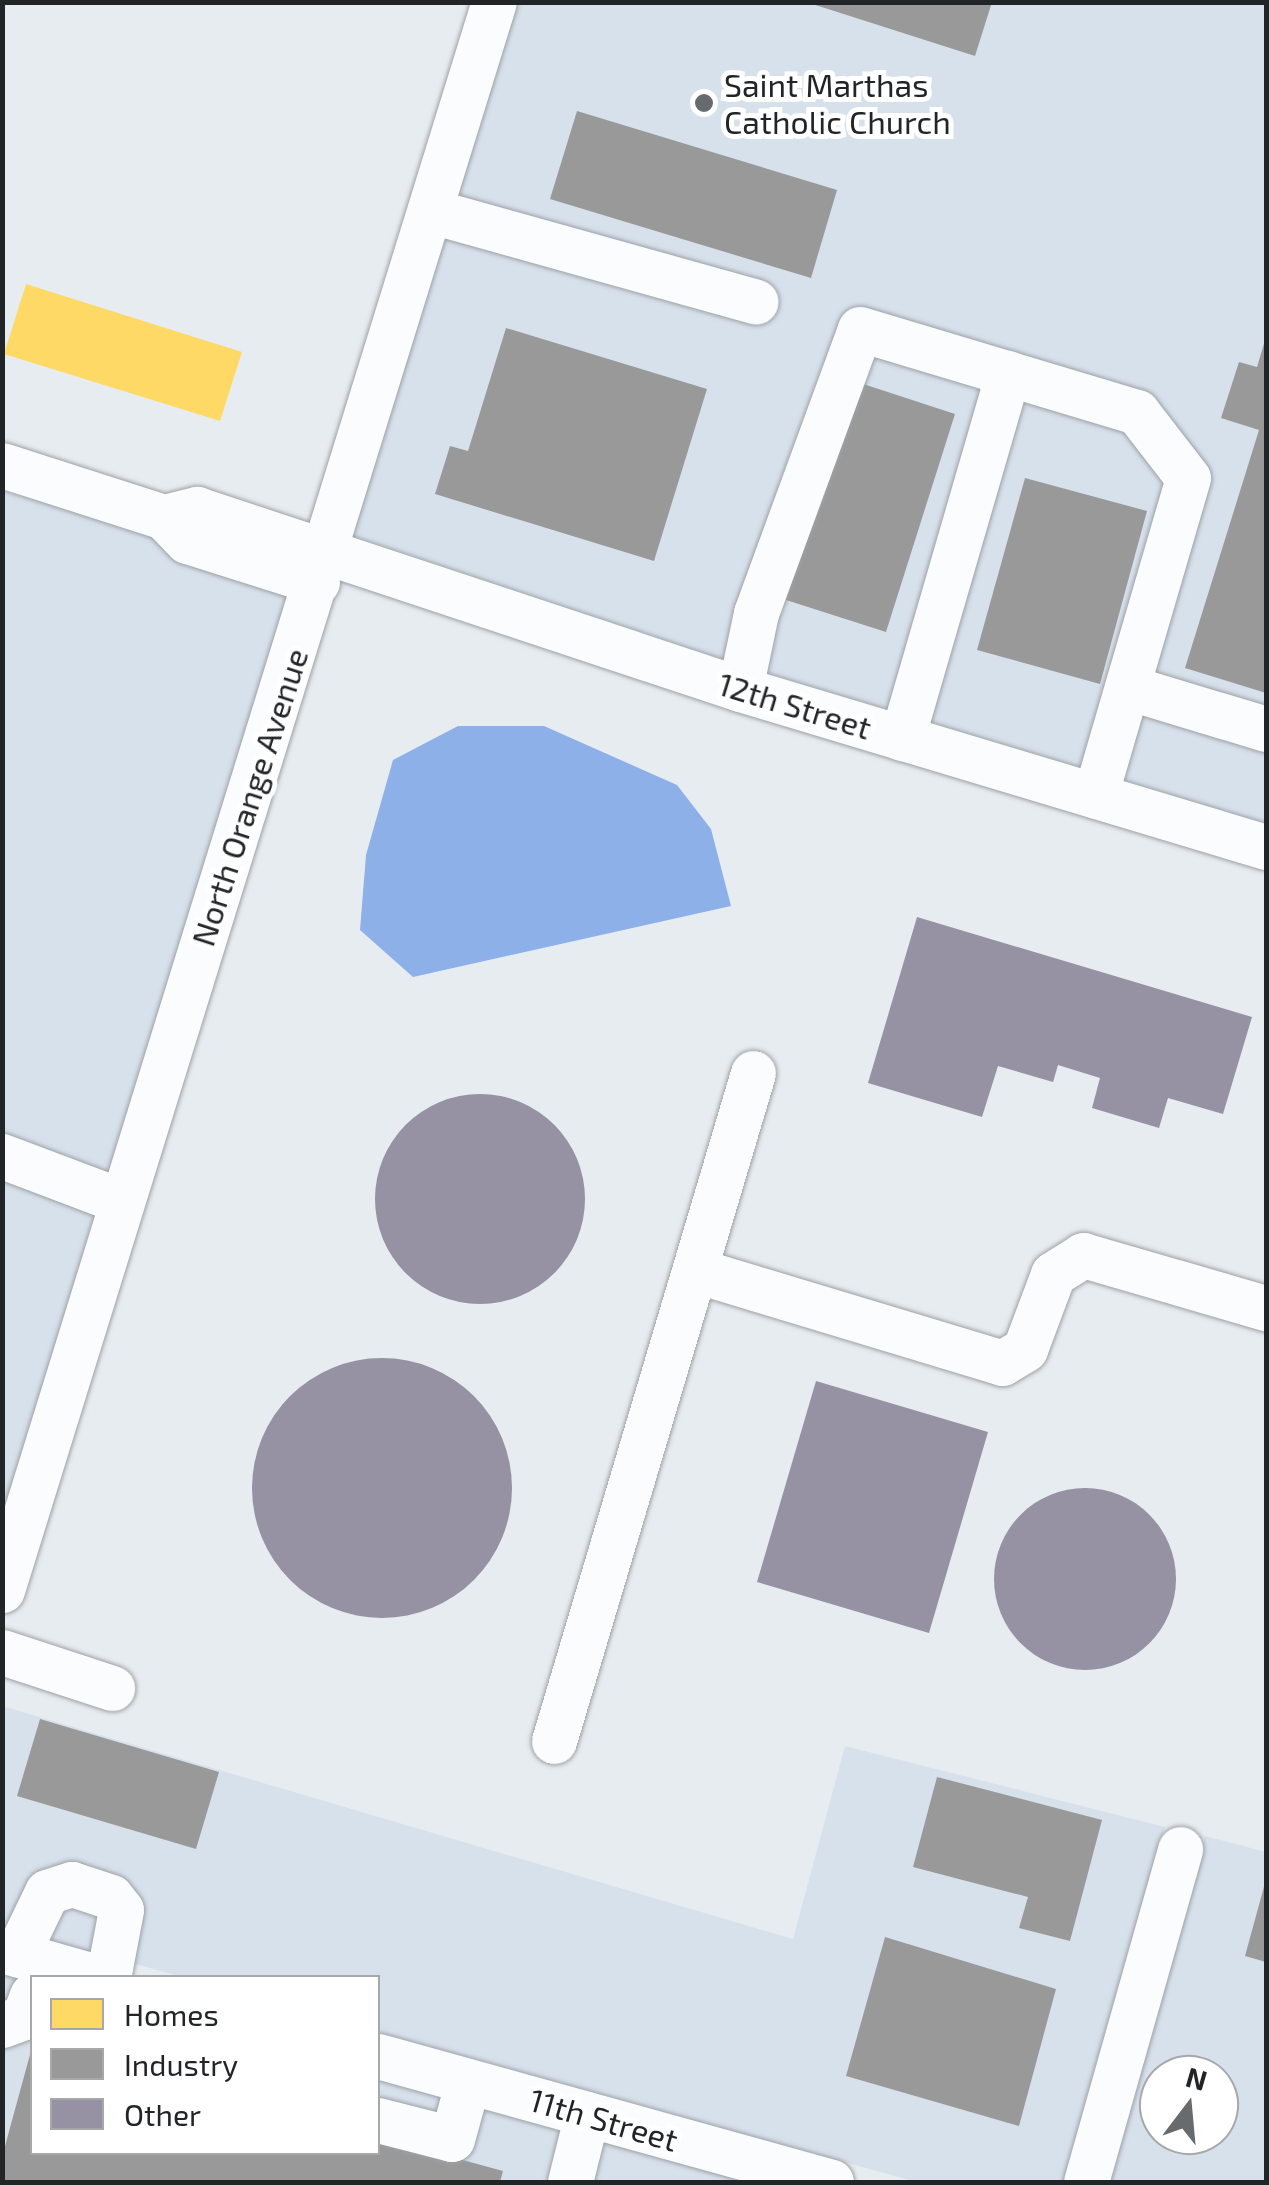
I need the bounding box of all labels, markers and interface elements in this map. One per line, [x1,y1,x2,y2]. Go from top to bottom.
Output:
place label: Saint Marthas Catholic Church [724,66,951,141]
marker: Saint Marthas Catholic Church [693,92,715,114]
street label: North Orange Avenue [183,643,315,951]
street label: 12th Street [714,664,876,746]
legend [30,1975,380,2155]
text: Homes [124,1996,219,2032]
text: Industry [124,2046,238,2082]
north arrow [1139,2055,1239,2155]
text: N [1182,2059,1211,2097]
street label: 11th Street [525,2080,683,2158]
text: Other [124,2096,201,2132]

